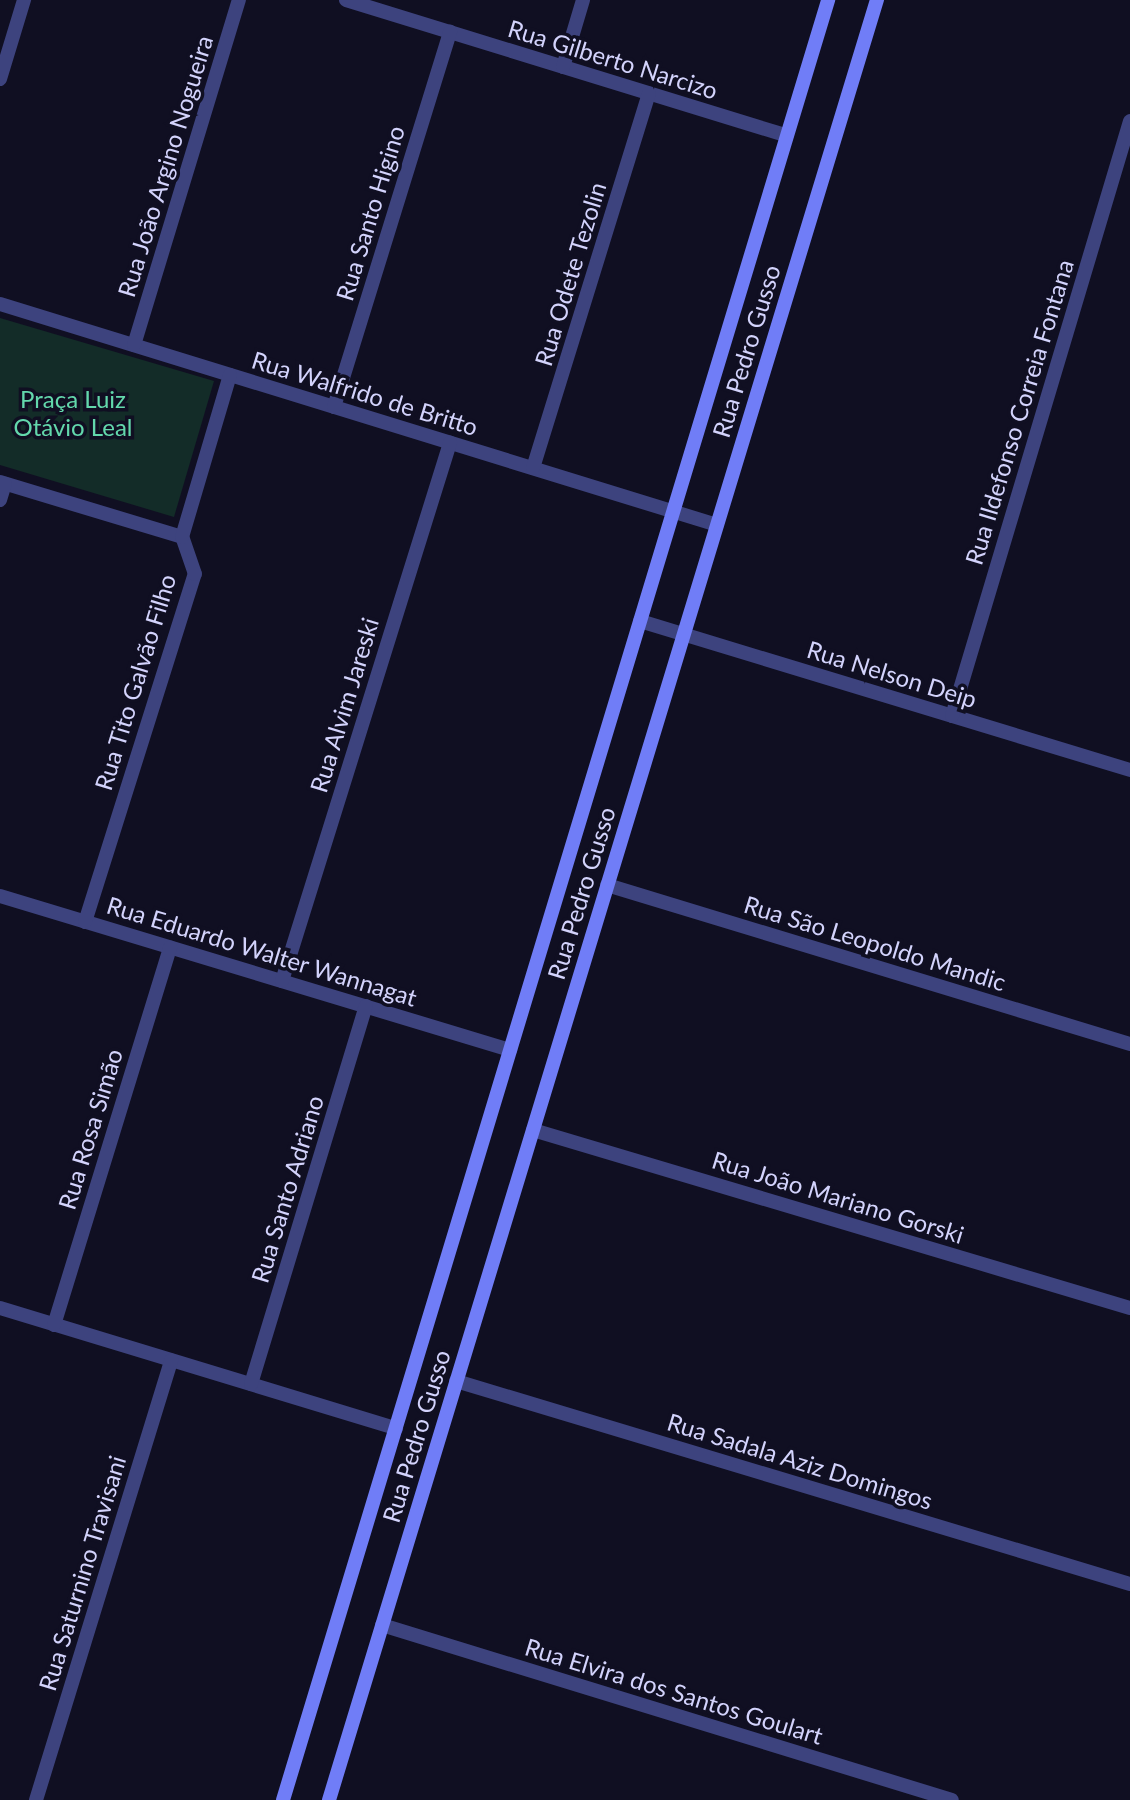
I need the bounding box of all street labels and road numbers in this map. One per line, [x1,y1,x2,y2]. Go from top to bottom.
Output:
street label: Rua Gilberto Narcizo [505,13,721,105]
street label: Rua João Argino Nogueira [111,31,219,301]
street label: Rua Santo Higino [330,122,410,304]
street label: Rua Odete Tezolin [528,178,612,370]
street label: Rua Ildefonso Correia Fontana [959,256,1079,568]
street label: Rua Pedro Gusso [706,261,786,441]
street label: Rua Walfrido de Britto [248,345,482,441]
street label: Rua Tito Galvão Filho [88,570,182,794]
street label: Rua Alvim Jareski [304,613,384,797]
street label: Rua Nelson Deip [804,635,980,713]
street label: Rua Pedro Gusso [541,803,621,983]
street label: Rua São Leopoldo Mandic [741,889,1009,997]
street label: Rua Eduardo Walter Wannagat [103,890,421,1012]
street label: Rua Rosa Simão [52,1045,128,1213]
street label: Rua Santo Adriano [245,1091,329,1287]
street label: Rua João Mariano Gorski [708,1145,968,1249]
street label: Rua Pedro Gusso [376,1346,456,1526]
street label: Rua Sadala Aziz Domingos [664,1407,936,1515]
street label: Rua Saturnino Travisani [32,1452,132,1694]
street label: Rua Elvira dos Santos Goulart [522,1632,826,1750]

